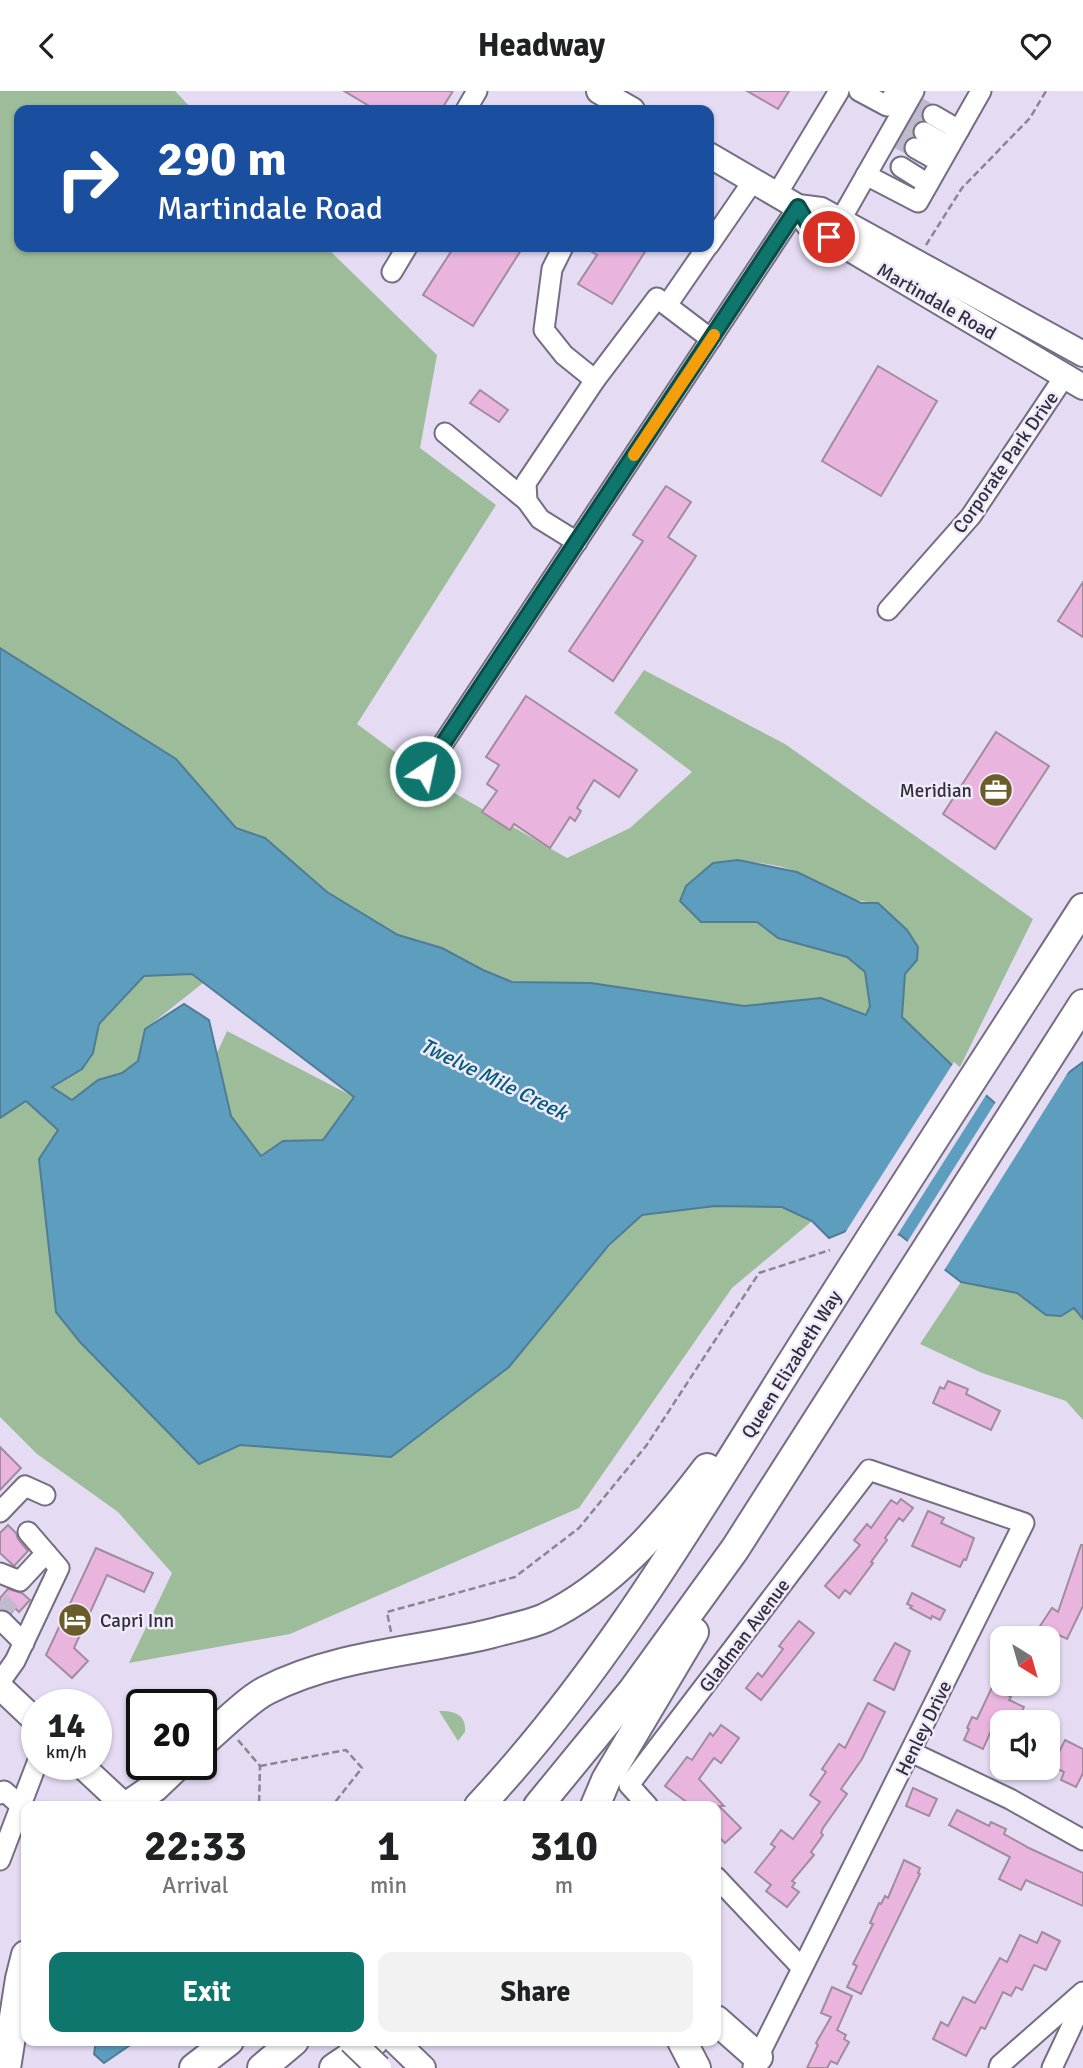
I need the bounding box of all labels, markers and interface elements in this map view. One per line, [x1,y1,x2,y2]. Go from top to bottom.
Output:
text: Headway [478,26,605,65]
icon: back [28,27,66,65]
icon: heart [1017,27,1055,65]
text: 290 m [157,129,287,189]
icon: right [42,133,133,224]
text: Martindale Road [157,189,383,228]
pin [799,207,859,267]
icon: arrive [810,218,848,256]
street label: Martindale Road [872,258,1001,346]
street label: Corporate Park Drive [948,387,1064,538]
position arrow [388,734,462,808]
office icon: Meridian [977,771,1015,809]
place label: Meridian [900,779,972,803]
water label: Twelve Mile Creek [416,1032,574,1127]
street label: Queen Elizabeth Way [737,1286,847,1443]
street label: Gladman Avenue [694,1574,795,1697]
hotel icon: Capri Inn [56,1601,94,1639]
place label: Capri Inn [100,1609,174,1633]
north arrow [990,1626,1060,1696]
map controls [990,1626,1060,1780]
street label: Henley Drive [891,1677,957,1780]
speed limit sign: 20 [126,1689,217,1780]
text: 14 [48,1704,85,1747]
button: sound [990,1710,1060,1780]
text: km/h [46,1741,87,1763]
text: 22:33 [144,1821,247,1872]
text: 1 [377,1821,400,1872]
text: 310 [530,1821,598,1872]
text: Arrival [162,1871,229,1900]
text: min [370,1871,407,1900]
text: m [555,1871,573,1900]
button: Exit [49,1952,364,2032]
button: Share [378,1952,693,2032]

